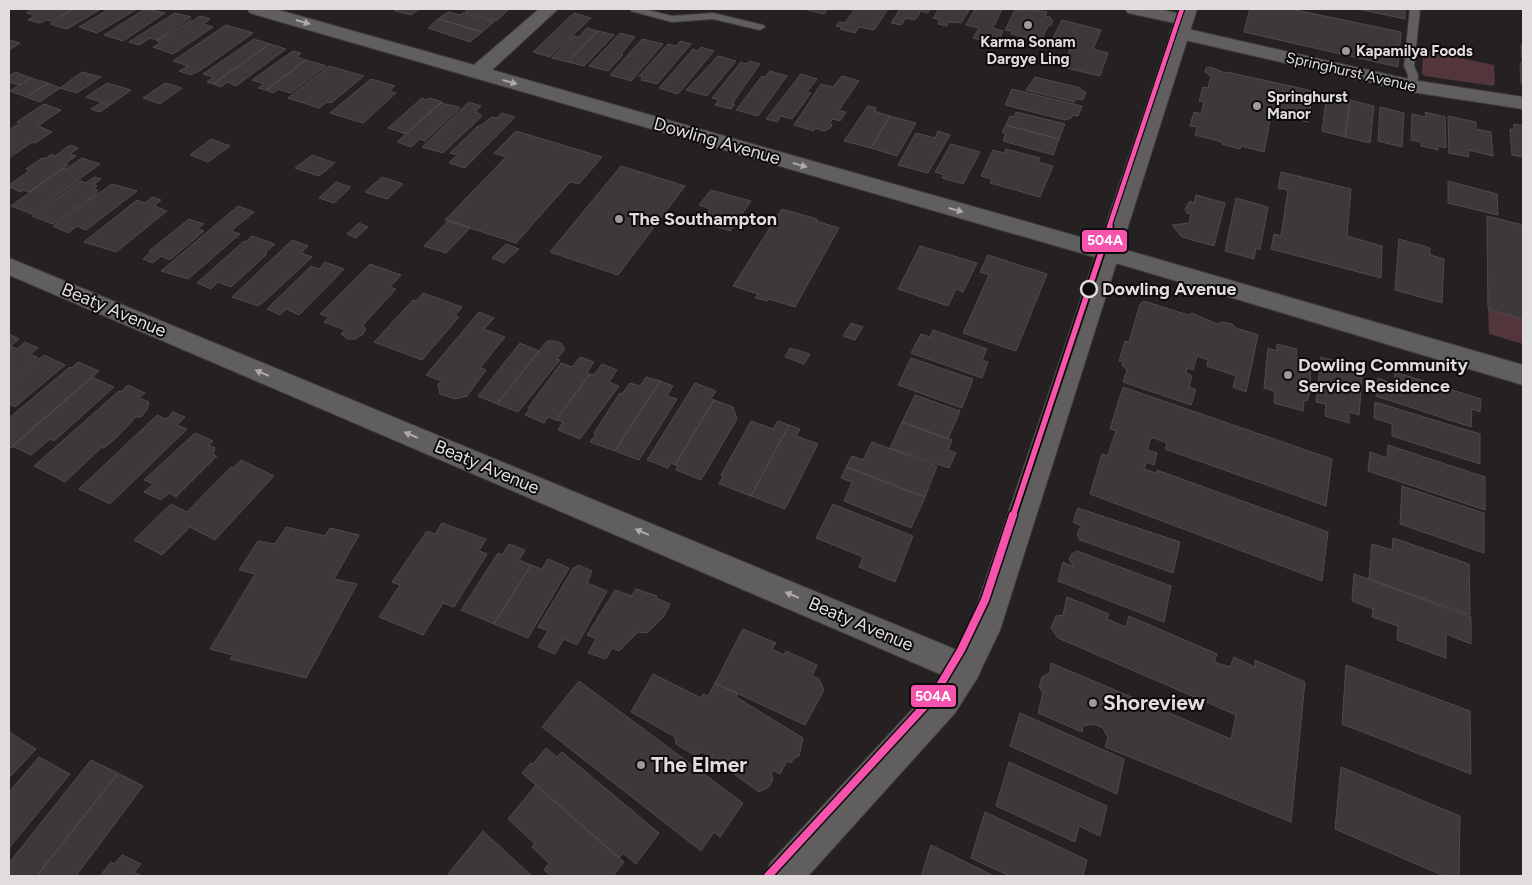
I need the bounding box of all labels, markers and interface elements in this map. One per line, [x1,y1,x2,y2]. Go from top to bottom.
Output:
one-way arrow [296,19,311,27]
marker: Karma Sonam Dargye Ling [1022,19,1034,31]
place label: Karma Sonam Dargye Ling [980,33,1076,68]
place label: Kapamilya Foods [1356,42,1473,60]
marker: Kapamilya Foods [1340,45,1352,57]
street label: Springhurst Avenue [1284,48,1418,96]
one-way arrow [502,78,517,86]
place label: Springhurst Manor [1267,88,1348,123]
marker: Springhurst Manor [1251,100,1263,112]
street label: Dowling Avenue [651,112,783,170]
one-way arrow [793,162,808,170]
one-way arrow [949,206,964,214]
place label: The Southampton [629,208,777,230]
marker: The Southampton [613,213,625,225]
line badge: 504A [1081,229,1128,253]
text: 504A [1087,232,1123,249]
street label: Beaty Avenue [58,278,170,342]
place label: Dowling Avenue [1102,278,1236,300]
marker: Dowling Avenue [1080,280,1098,298]
place label: Dowling Community Service Residence [1298,354,1468,397]
one-way arrow [255,368,269,376]
marker: Dowling Community Service Residence [1282,369,1294,381]
one-way arrow [404,431,419,439]
street label: Beaty Avenue [431,435,543,499]
one-way arrow [635,528,649,536]
one-way arrow [784,591,799,599]
street label: Beaty Avenue [805,592,917,656]
line badge: 504A [910,684,957,708]
text: 504A [915,688,951,705]
place label: Shoreview [1103,690,1205,715]
marker: Shoreview [1087,697,1099,709]
place label: The Elmer [651,752,747,777]
marker: The Elmer [635,759,647,771]

